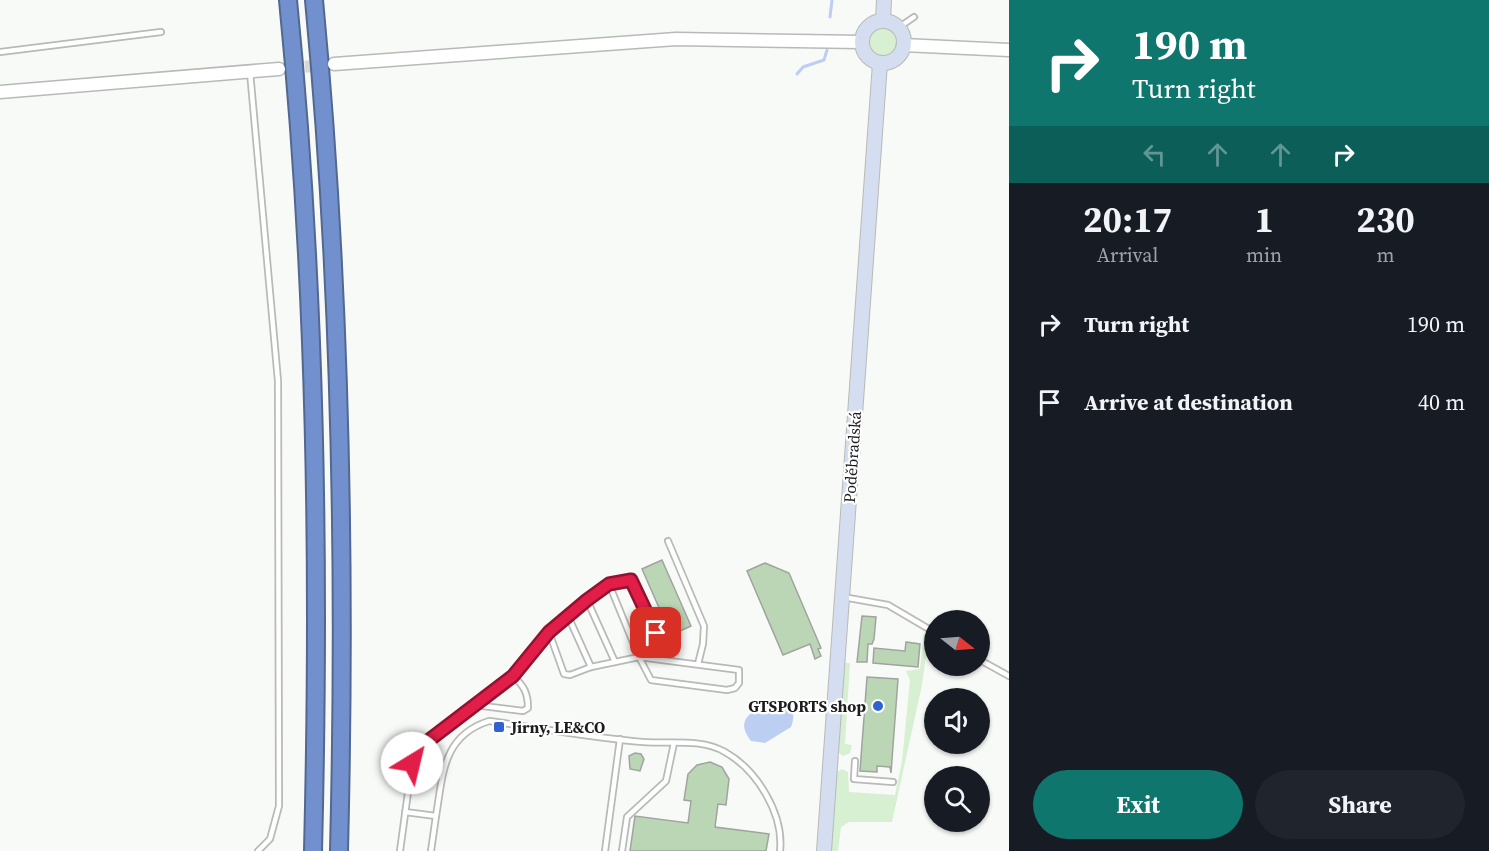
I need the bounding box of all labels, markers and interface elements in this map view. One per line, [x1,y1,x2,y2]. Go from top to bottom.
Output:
text: 190 m [1132,15,1247,73]
icon: right [1033,24,1111,102]
text: Turn right [1132,70,1256,107]
icon: left [1138,138,1171,171]
icon: ahead [1201,138,1234,171]
icon: ahead [1264,138,1297,171]
icon: right [1327,138,1360,171]
text: 20:17 [1083,195,1172,244]
text: 1 [1254,195,1274,244]
text: 230 [1356,195,1415,244]
text: Arrival [1097,241,1158,269]
text: min [1246,241,1282,269]
text: m [1377,241,1395,269]
icon: right [1033,308,1066,341]
text: Turn right [1084,309,1189,339]
text: 190 m [1407,309,1465,339]
icon: arrive [1033,386,1066,419]
text: Arrive at destination [1084,387,1293,417]
text: 40 m [1418,387,1465,417]
street label: Poděbradská [838,410,866,503]
pin [630,607,681,658]
north arrow [924,610,990,676]
map controls [924,610,990,832]
icon: arrive [639,616,672,649]
button: sound [924,688,990,754]
place label: GTSPORTS shop [748,695,866,717]
marker: GTSPORTS shop [871,699,885,713]
place label: Jirny, LE&CO [510,716,605,738]
marker: Jirny, LE&CO [492,720,506,734]
position arrow [380,731,444,795]
button: search [924,766,990,832]
button: Exit [1033,770,1243,839]
button: Share [1255,770,1465,839]

